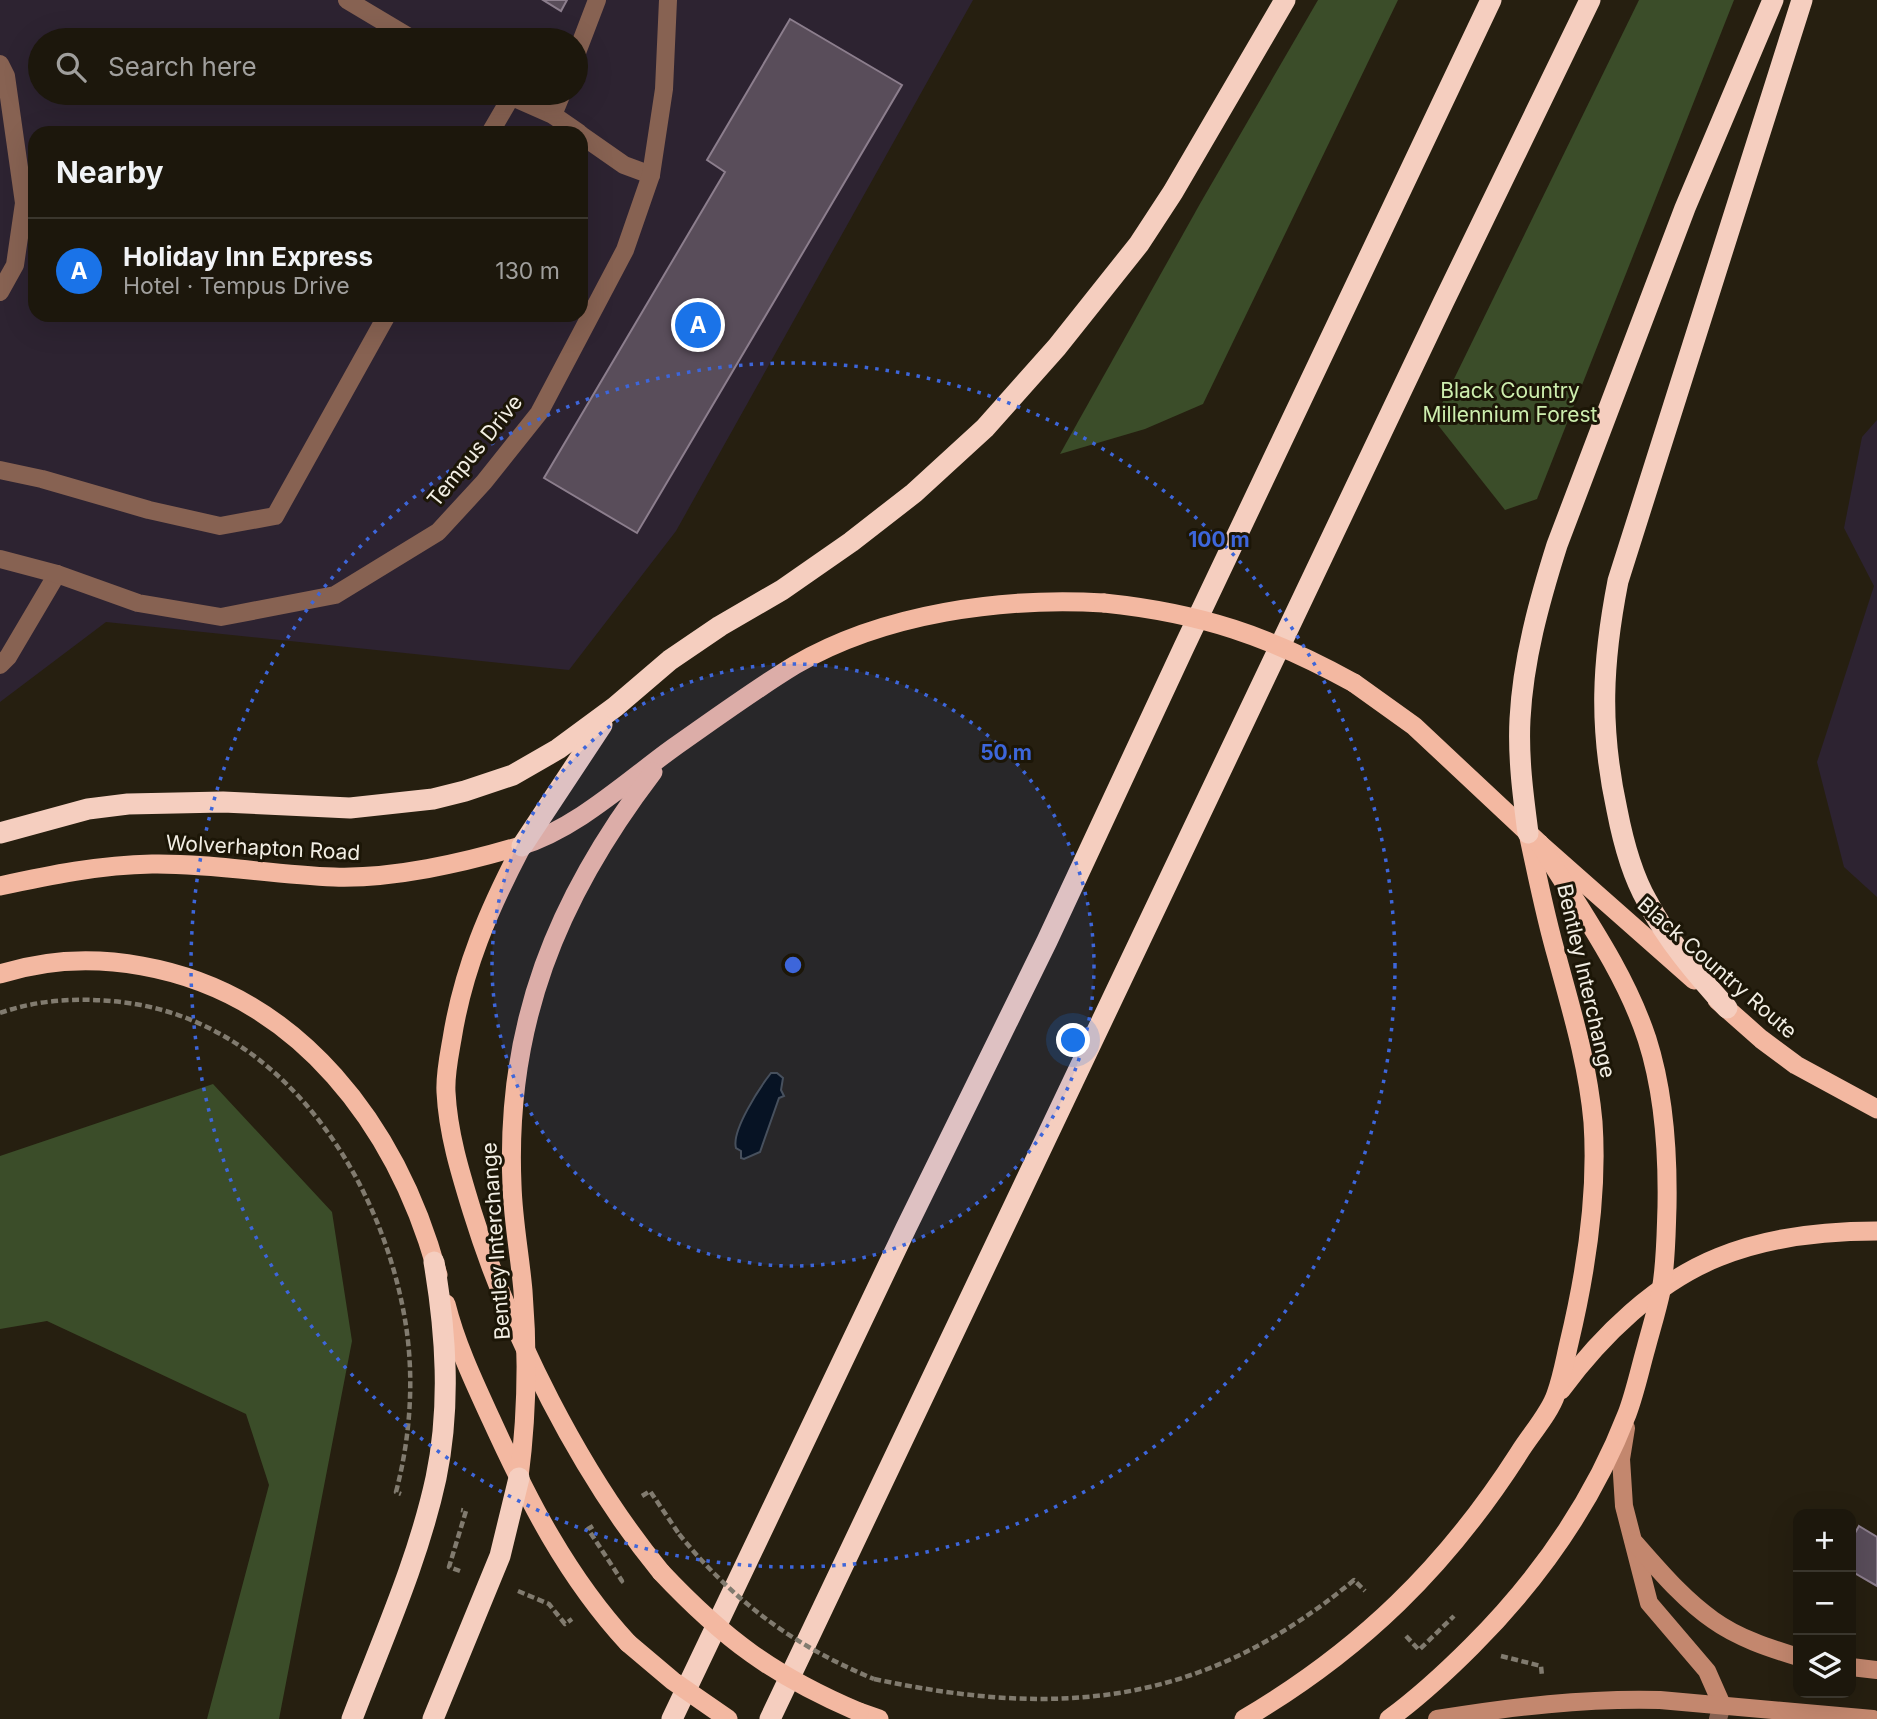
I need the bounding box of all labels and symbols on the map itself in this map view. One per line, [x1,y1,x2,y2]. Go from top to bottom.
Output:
pin: A [675,299,721,351]
park label: Black Country Millennium Forest [1422,378,1598,427]
street label: Tempus Drive [422,390,527,512]
text: 100 m [1188,527,1250,552]
text: 50 m [980,740,1032,765]
street label: Wolverhapton Road [165,830,361,865]
street label: Bentley Interchange [1552,882,1621,1080]
street label: Black Country Route [1633,892,1802,1044]
centre of rings [781,953,805,977]
your location [1056,1023,1090,1057]
street label: Bentley Interchange [476,1141,515,1341]

